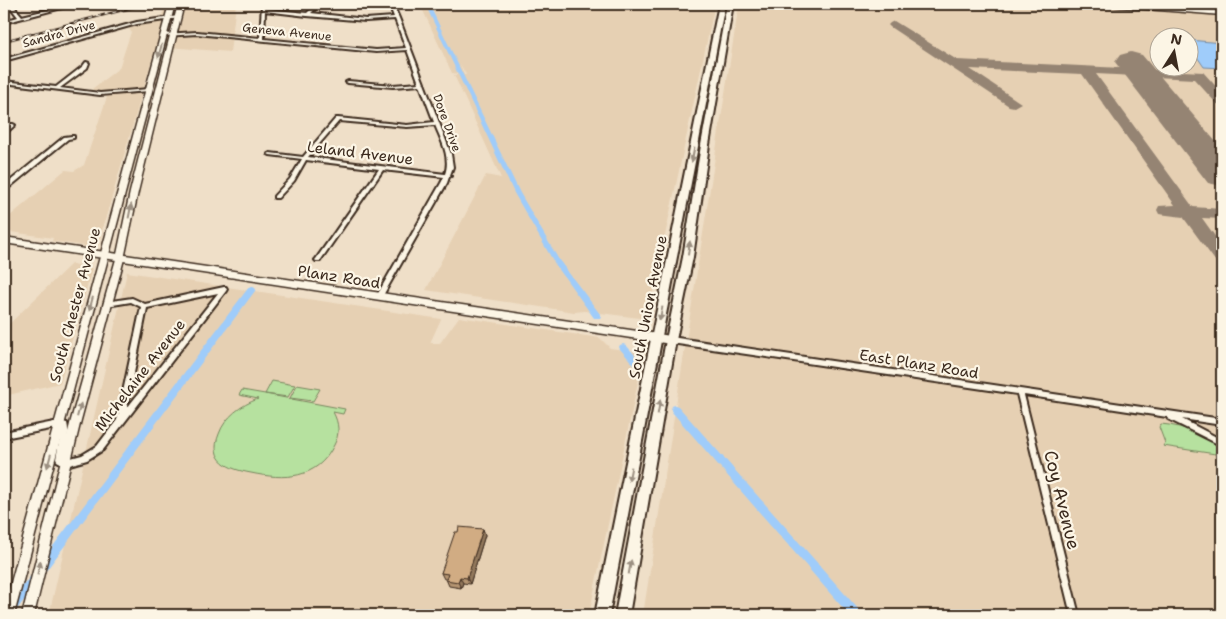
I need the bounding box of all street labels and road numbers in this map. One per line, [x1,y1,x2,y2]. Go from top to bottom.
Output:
street label: Sandra Drive [21,17,97,51]
street label: Geneva Avenue [242,19,333,45]
street label: Dore Drive [429,92,465,154]
street label: Leland Avenue [306,137,414,169]
street label: South Chester Avenue [45,225,105,385]
street label: South Union Avenue [624,234,672,380]
street label: Planz Road [296,261,382,293]
street label: Michelaine Avenue [90,315,190,435]
street label: East Planz Road [858,345,981,383]
street label: Coy Avenue [1038,448,1086,552]

